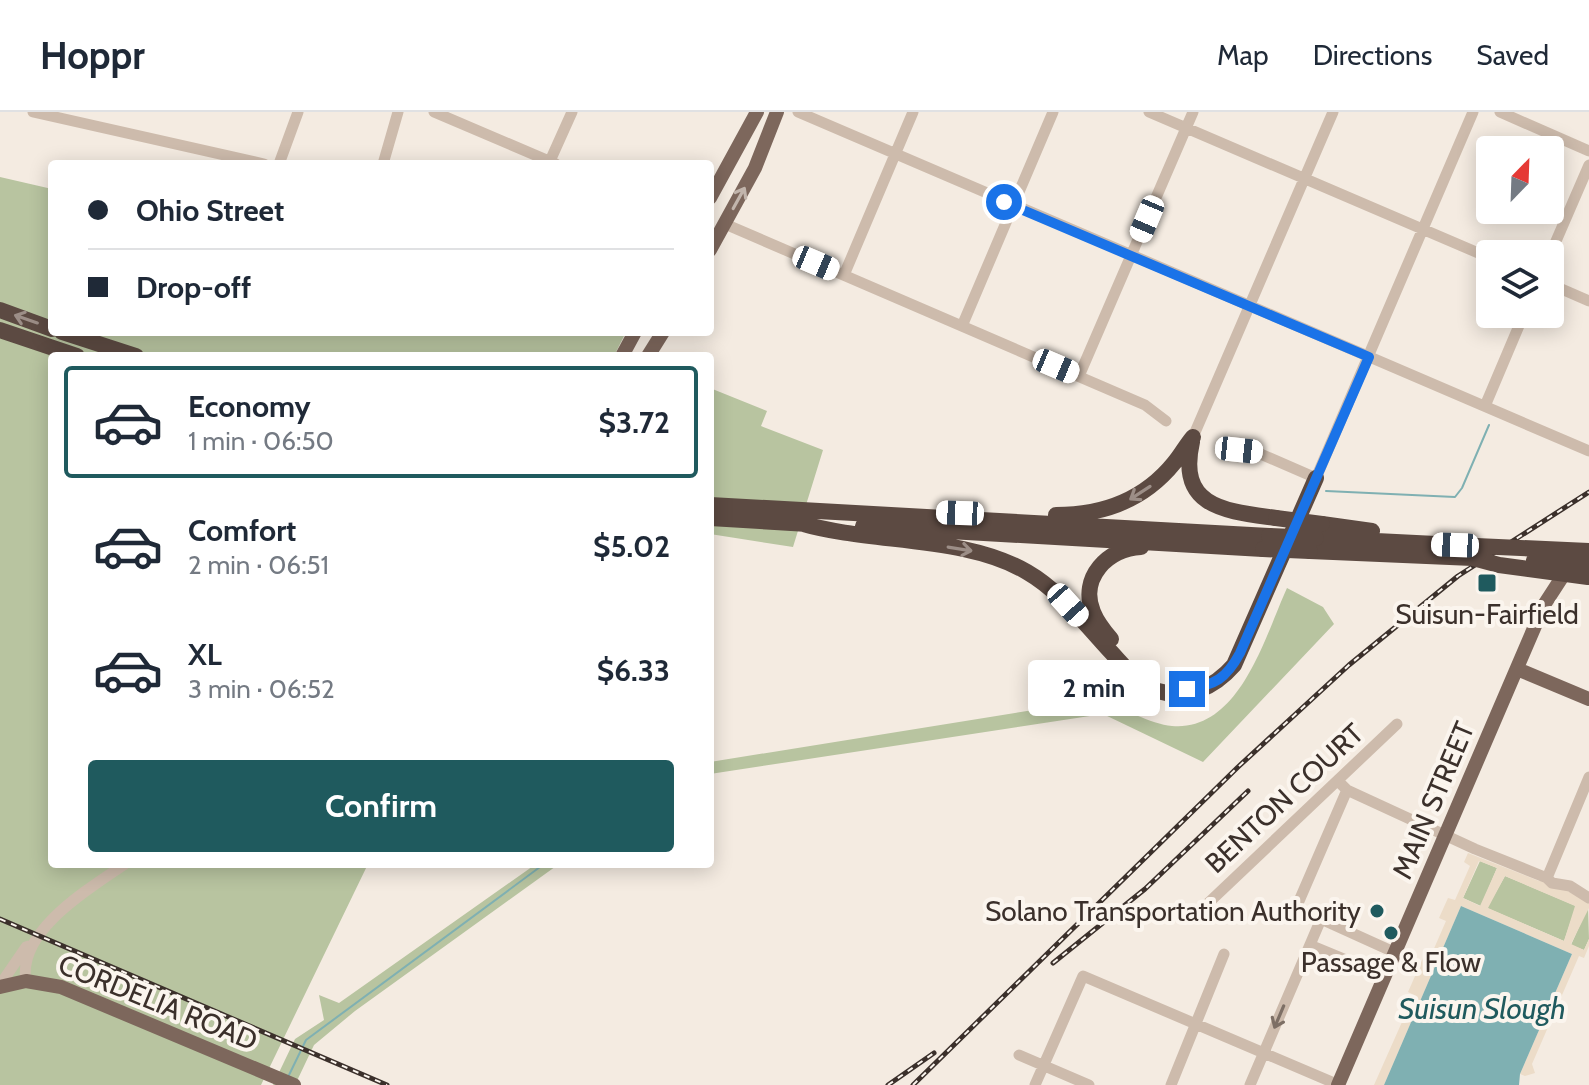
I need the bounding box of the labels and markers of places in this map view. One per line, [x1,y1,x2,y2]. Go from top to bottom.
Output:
marker: Suisun-Fairfield [1476,572,1498,594]
place label: Suisun-Fairfield [1395,597,1579,631]
place label: Solano Transportation Authority [985,894,1361,928]
marker: Solano Transportation Authority [1368,902,1386,920]
marker: Passage & Flow [1382,924,1400,942]
place label: Passage & Flow [1301,945,1481,979]

